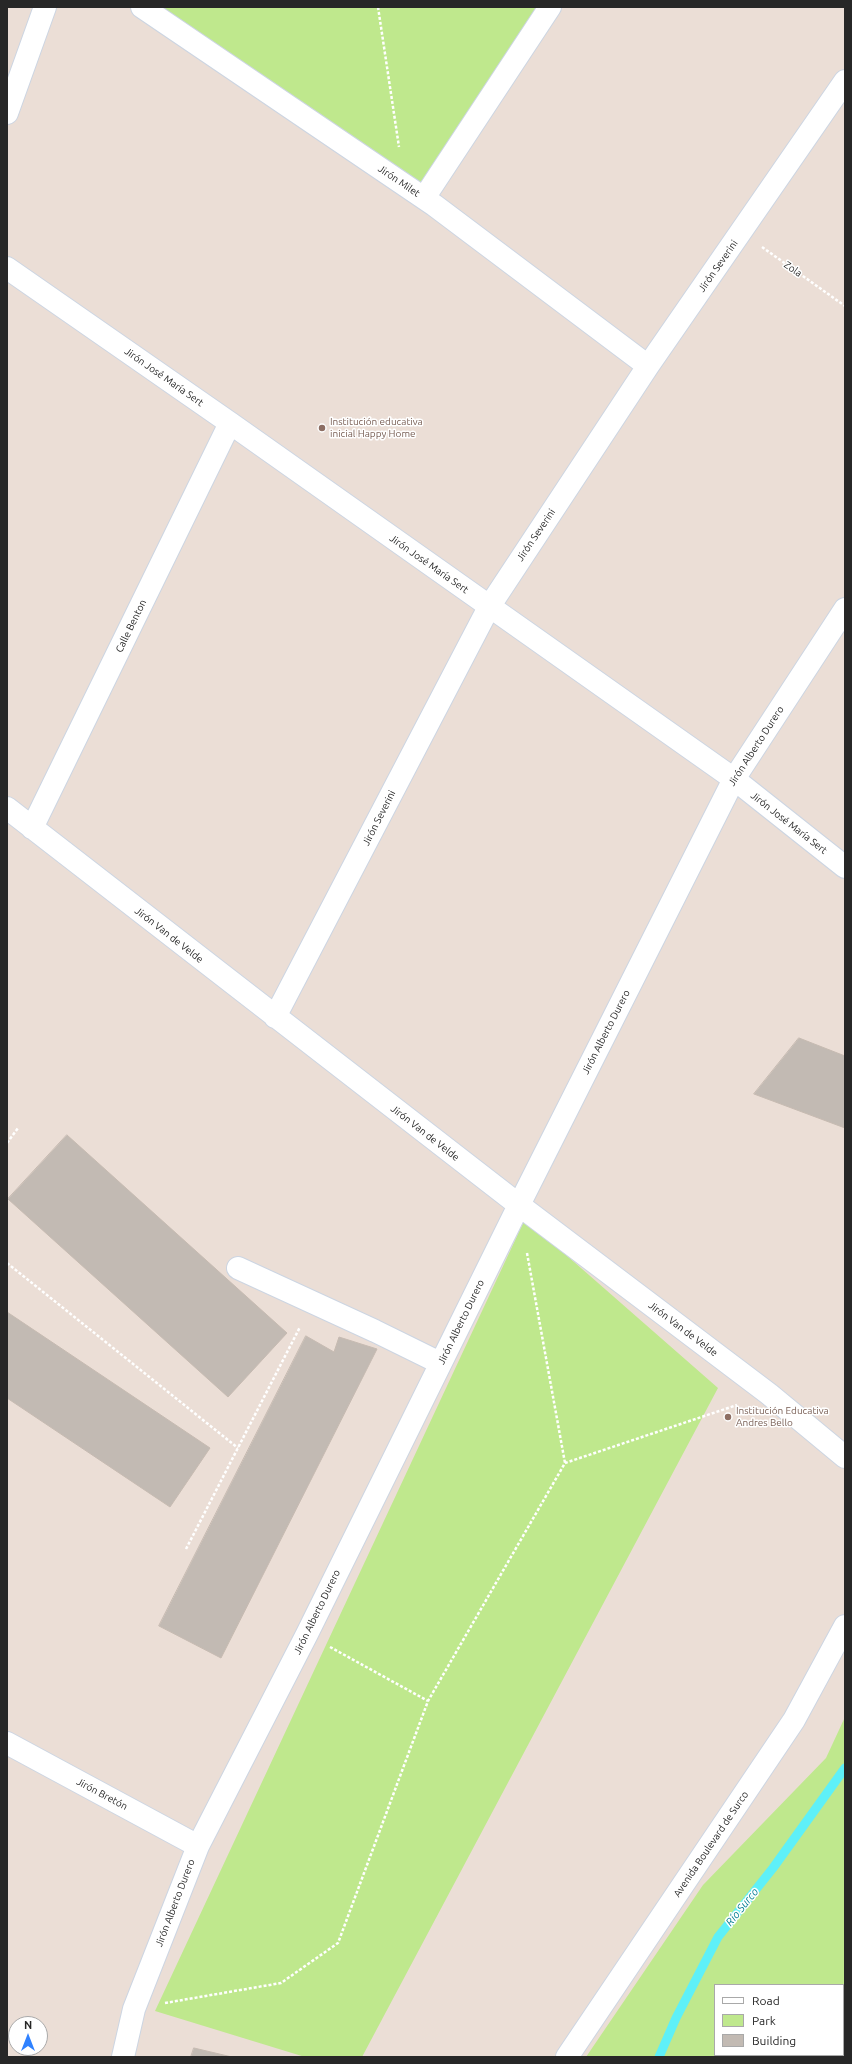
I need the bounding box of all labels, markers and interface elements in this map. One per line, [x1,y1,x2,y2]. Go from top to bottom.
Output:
street label: Jirón Milet [376,163,422,199]
street label: Jirón Severini [696,238,740,294]
street label: Zola [782,259,804,279]
street label: Jirón José María Sert [122,345,206,409]
place label: Institución educativa inicial Happy Home [330,416,423,440]
marker: Institución educativa inicial Happy Home [317,423,327,433]
street label: Jirón Severini [514,507,558,563]
street label: Jirón José María Sert [387,532,471,596]
street label: Calle Benton [113,598,149,654]
street label: Jirón Alberto Durero [726,704,786,788]
street label: Jirón Severini [360,788,398,848]
street label: Jirón José María Sert [748,789,830,857]
street label: Jirón Van de Velde [132,905,206,965]
street label: Jirón Alberto Durero [580,988,632,1076]
street label: Jirón Van de Velde [388,1103,462,1163]
street label: Jirón Alberto Durero [435,1278,487,1366]
street label: Jirón Van de Velde [646,1299,720,1359]
place label: Institución Educativa Andres Bello [736,1405,829,1428]
marker: Institución Educativa Andres Bello [723,1412,733,1422]
street label: Jirón Alberto Durero [291,1568,343,1656]
street label: Jirón Bretón [74,1776,130,1812]
street label: Avenida Boulevard de Surco [671,1789,751,1899]
street label: Jirón Alberto Durero [153,1857,197,1949]
water label: Río Surco [723,1886,761,1928]
legend [714,1984,844,2056]
text: Road [752,1994,780,2007]
text: Park [752,2014,776,2027]
north arrow [8,2016,48,2056]
text: N [24,2019,32,2031]
text: Building [752,2034,796,2047]

